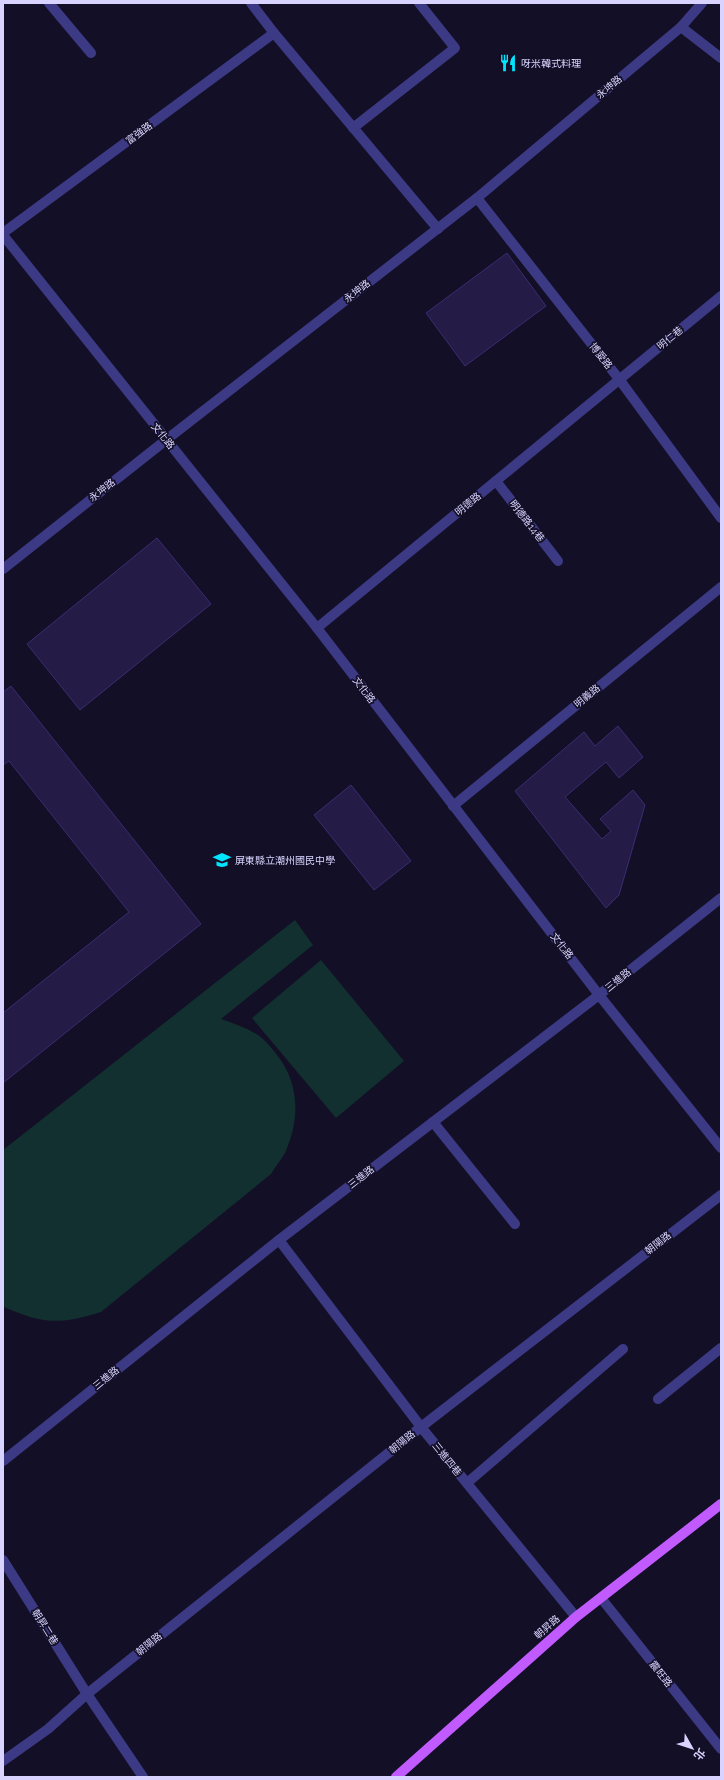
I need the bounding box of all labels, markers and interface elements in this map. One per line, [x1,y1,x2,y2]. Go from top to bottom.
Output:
restaurant icon: 呀米韓式料理 [498,53,518,73]
place label: 呀米韓式料理 [521,58,581,69]
street label: 永坤路 [594,73,624,101]
street label: 富強路 [124,120,154,146]
street label: 永坤路 [342,277,372,305]
street label: 明仁巷 [655,324,685,352]
street label: 博愛路 [587,341,615,371]
street label: 文化路 [149,421,177,451]
street label: 永坤路 [87,476,117,504]
street label: 明德路 [453,490,483,518]
street label: 明德路14巷 [507,498,547,544]
street label: 文化路 [351,675,377,705]
street label: 明義路 [572,682,602,710]
school or university icon: 屏東縣立潮州國民中學 [212,850,232,870]
place label: 屏東縣立潮州國民中學 [235,855,335,866]
street label: 文化路 [548,931,576,961]
street label: 三進路 [603,966,633,994]
street label: 三進路 [346,1163,376,1191]
street label: 朝陽路 [643,1229,673,1257]
street label: 三進路 [91,1364,121,1392]
street label: 朝陽路 [387,1428,417,1456]
street label: 三進四巷 [430,1440,464,1478]
street label: 朝昇二巷 [30,1607,60,1647]
street label: 朝昇路 [532,1613,562,1641]
street label: 朝陽路 [134,1630,164,1658]
street label: 震旺路 [647,1659,675,1689]
north arrow [672,1728,712,1768]
text: 北 [691,1746,708,1762]

